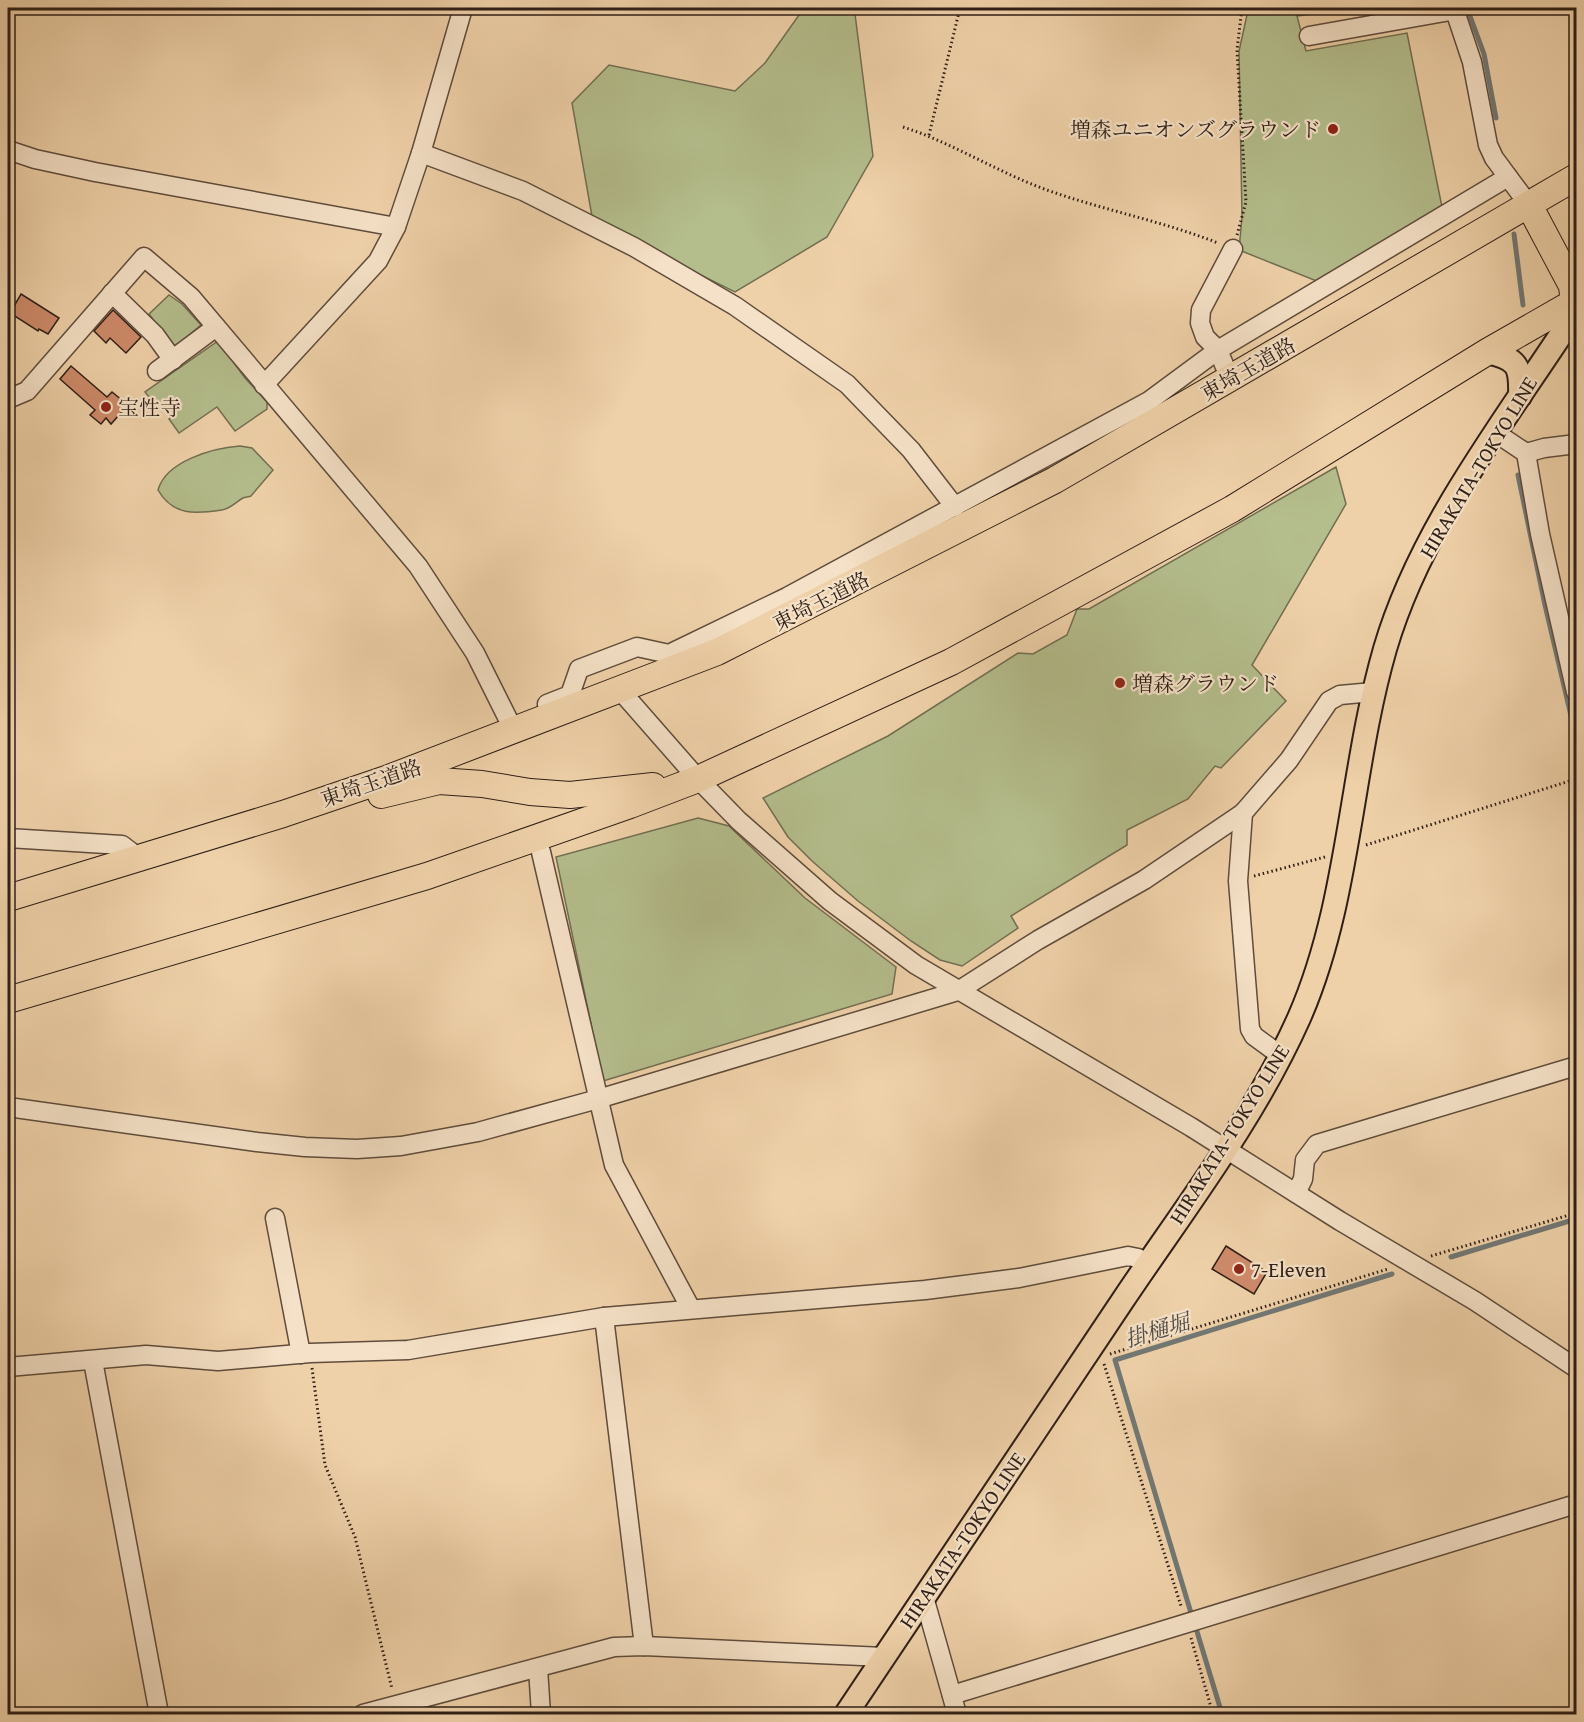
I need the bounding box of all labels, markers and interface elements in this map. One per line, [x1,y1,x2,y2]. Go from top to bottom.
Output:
place label: 増森ユニオンズグラウンド [1070,114,1321,145]
marker: 増森ユニオンズグラウンド [1326,122,1340,136]
street label: 東埼玉道路 [1195,329,1301,409]
street label: HIRAKATA-TOKYO LINE [1411,370,1545,564]
place label: 宝性寺 [118,392,181,423]
marker: 宝性寺 [99,400,113,414]
street label: 東埼玉道路 [767,563,875,639]
place label: 増森グラウンド [1132,668,1279,699]
marker: 増森グラウンド [1113,676,1127,690]
street label: 東埼玉道路 [316,751,426,815]
street label: HIRAKATA-TOKYO LINE [1161,1038,1297,1230]
place label: 7-Eleven [1251,1254,1327,1285]
marker: 7-Eleven [1232,1262,1246,1276]
water label: 掛樋堀 [1121,1304,1197,1355]
street label: HIRAKATA-TOKYO LINE [891,1445,1033,1634]

